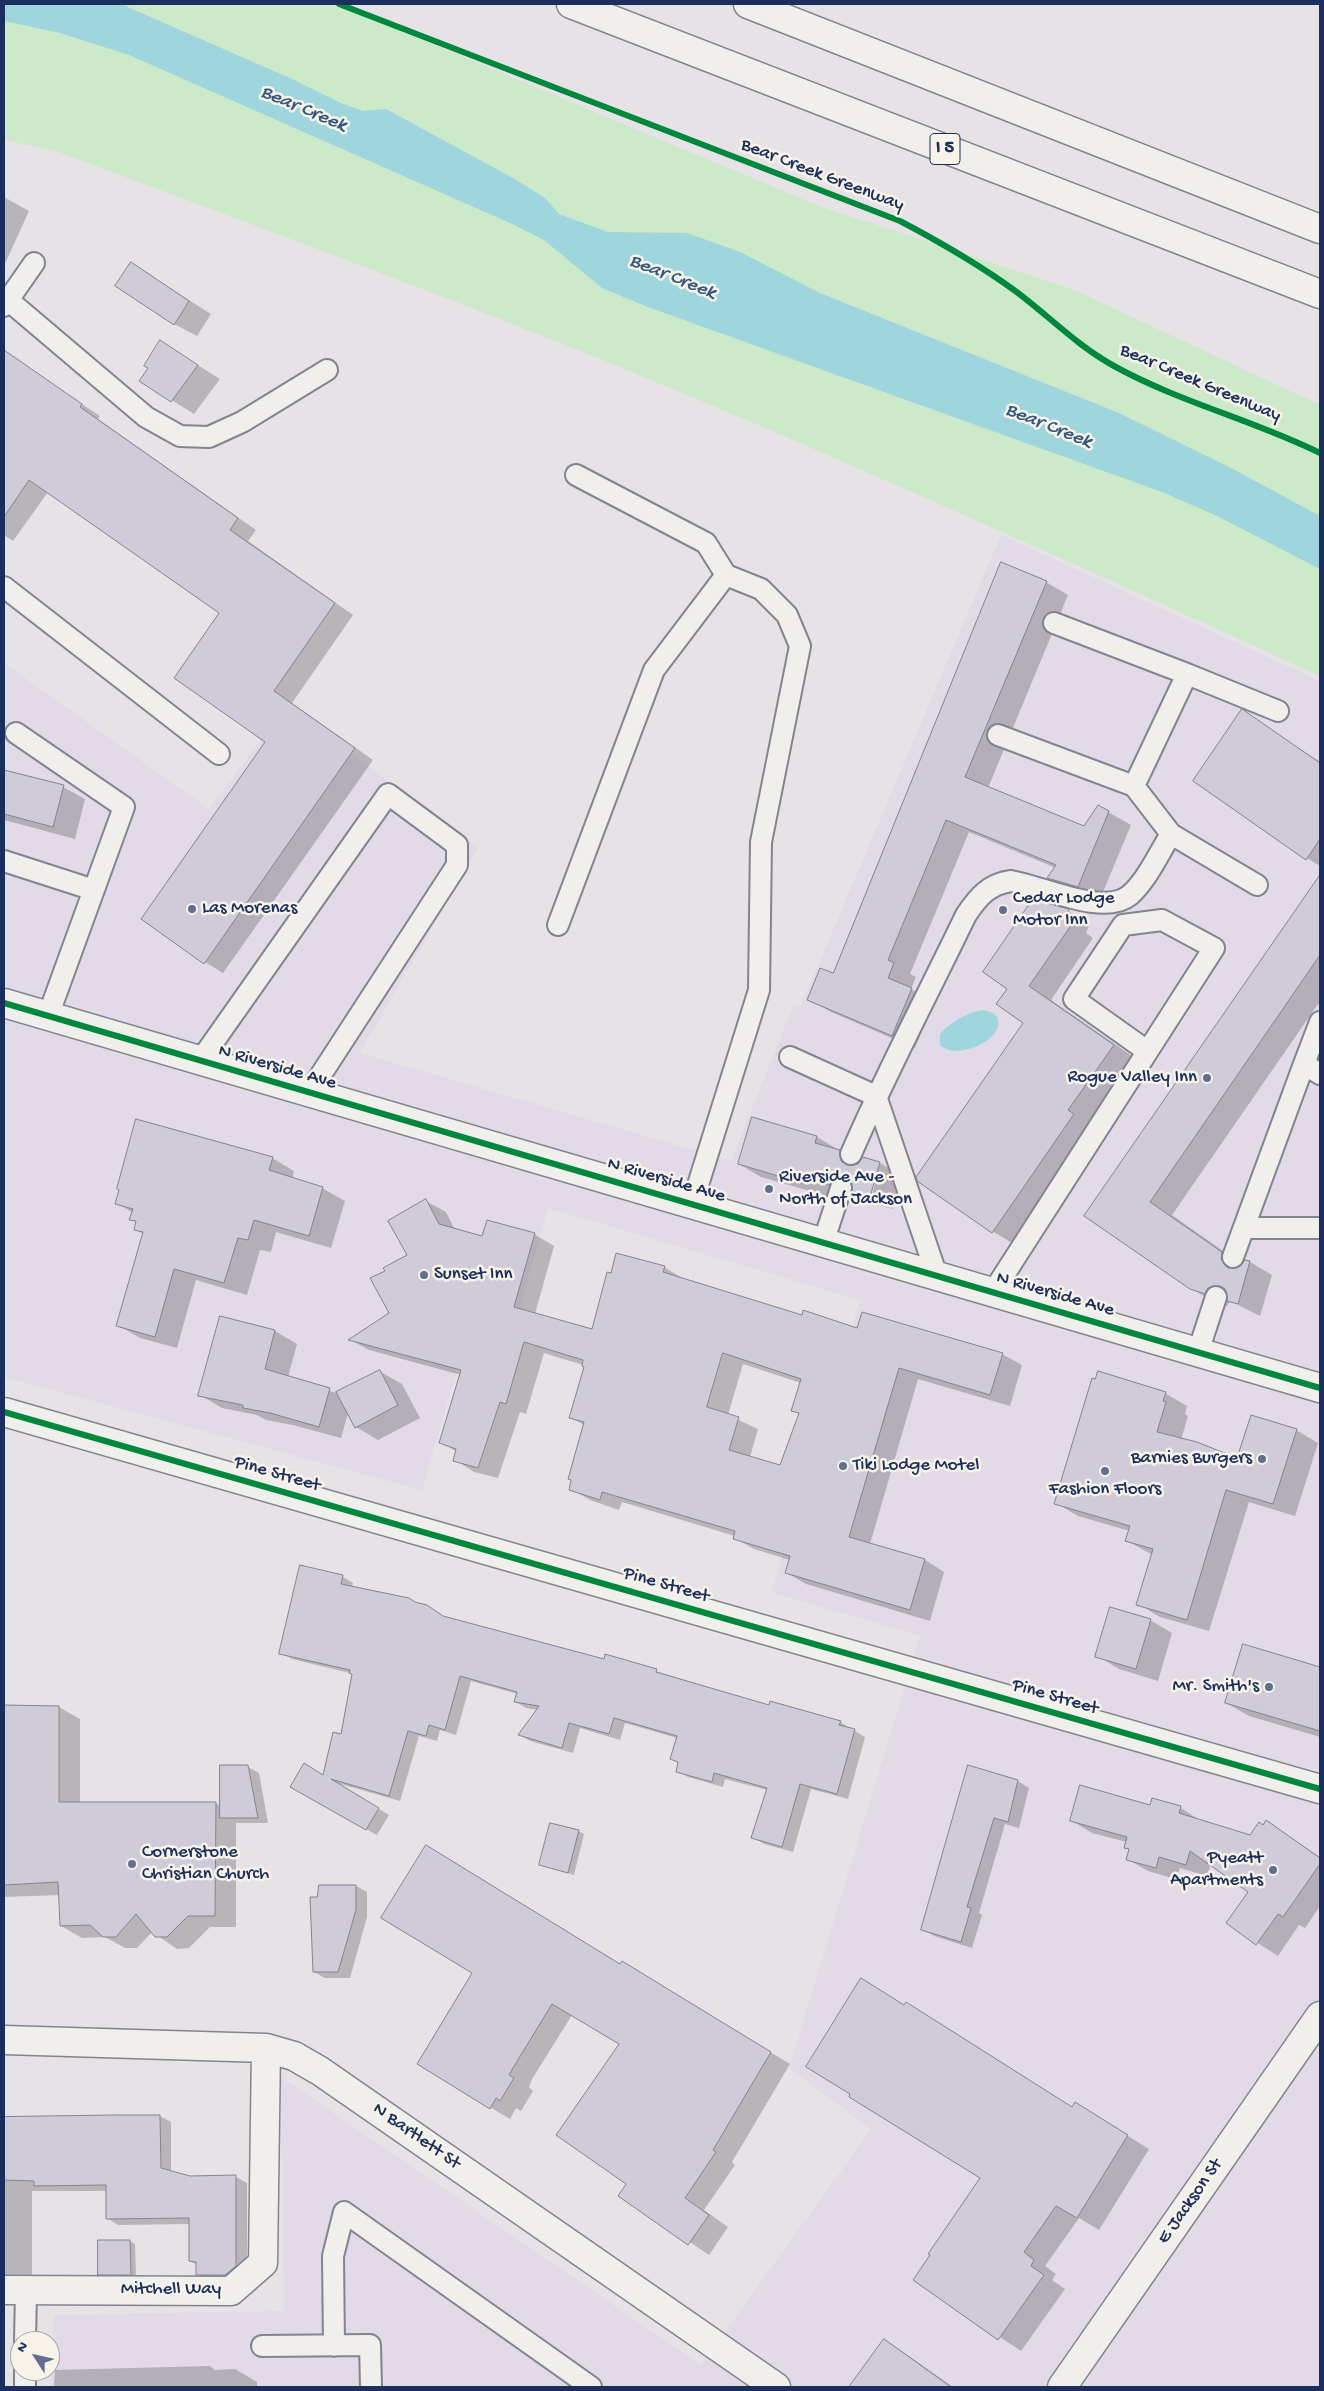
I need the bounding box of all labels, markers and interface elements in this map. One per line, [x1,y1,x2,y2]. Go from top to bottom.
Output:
water label: Bear Creek [256,81,350,139]
street label: Bear Creek Greenway [737,134,907,218]
road number: I 5 [930,134,960,164]
water label: Bear Creek [625,250,719,306]
street label: Bear Creek Greenway [1116,340,1284,428]
water label: Bear Creek [1001,399,1095,455]
place label: Cedar Lodge Motor Inn [1013,888,1115,932]
place label: Las Morenas [202,898,297,920]
marker: Las Morenas [186,903,198,915]
marker: Cedar Lodge Motor Inn [997,904,1009,916]
street label: N Riverside Ave [215,1040,339,1096]
place label: Rogue Valley Inn [1067,1067,1197,1089]
marker: Rogue Valley Inn [1201,1072,1213,1084]
street label: N Riverside Ave [604,1153,728,1209]
place label: Riverside Ave - North of Jackson [779,1167,912,1211]
marker: Riverside Ave - North of Jackson [763,1183,775,1195]
place label: Sunset Inn [434,1264,512,1286]
street label: N Riverside Ave [993,1267,1117,1323]
marker: Sunset Inn [418,1269,430,1281]
place label: Barnies Burgers [1131,1448,1252,1470]
street label: Pine Street [231,1452,323,1498]
marker: Barnies Burgers [1256,1453,1268,1465]
place label: Tiki Lodge Motel [853,1455,979,1477]
marker: Tiki Lodge Motel [837,1460,849,1472]
marker: Fashion Floors [1099,1465,1111,1477]
place label: Fashion Floors [1049,1479,1161,1501]
street label: Pine Street [620,1563,712,1609]
street label: Pine Street [1009,1675,1101,1721]
place label: Mr. Smith's [1172,1676,1259,1698]
marker: Mr. Smith's [1263,1681,1275,1693]
place label: Cornerstone Christian Church [142,1842,269,1886]
place label: Pyeatt Apartments [1170,1848,1263,1892]
marker: Cornerstone Christian Church [126,1858,138,1870]
marker: Pyeatt Apartments [1267,1864,1279,1876]
street label: N Bartlett St [368,2098,464,2176]
street label: E Jackson St [1153,2155,1229,2249]
street label: Mitchell Way [121,2279,221,2301]
north arrow [10,2331,60,2381]
text: N [14,2339,33,2356]

